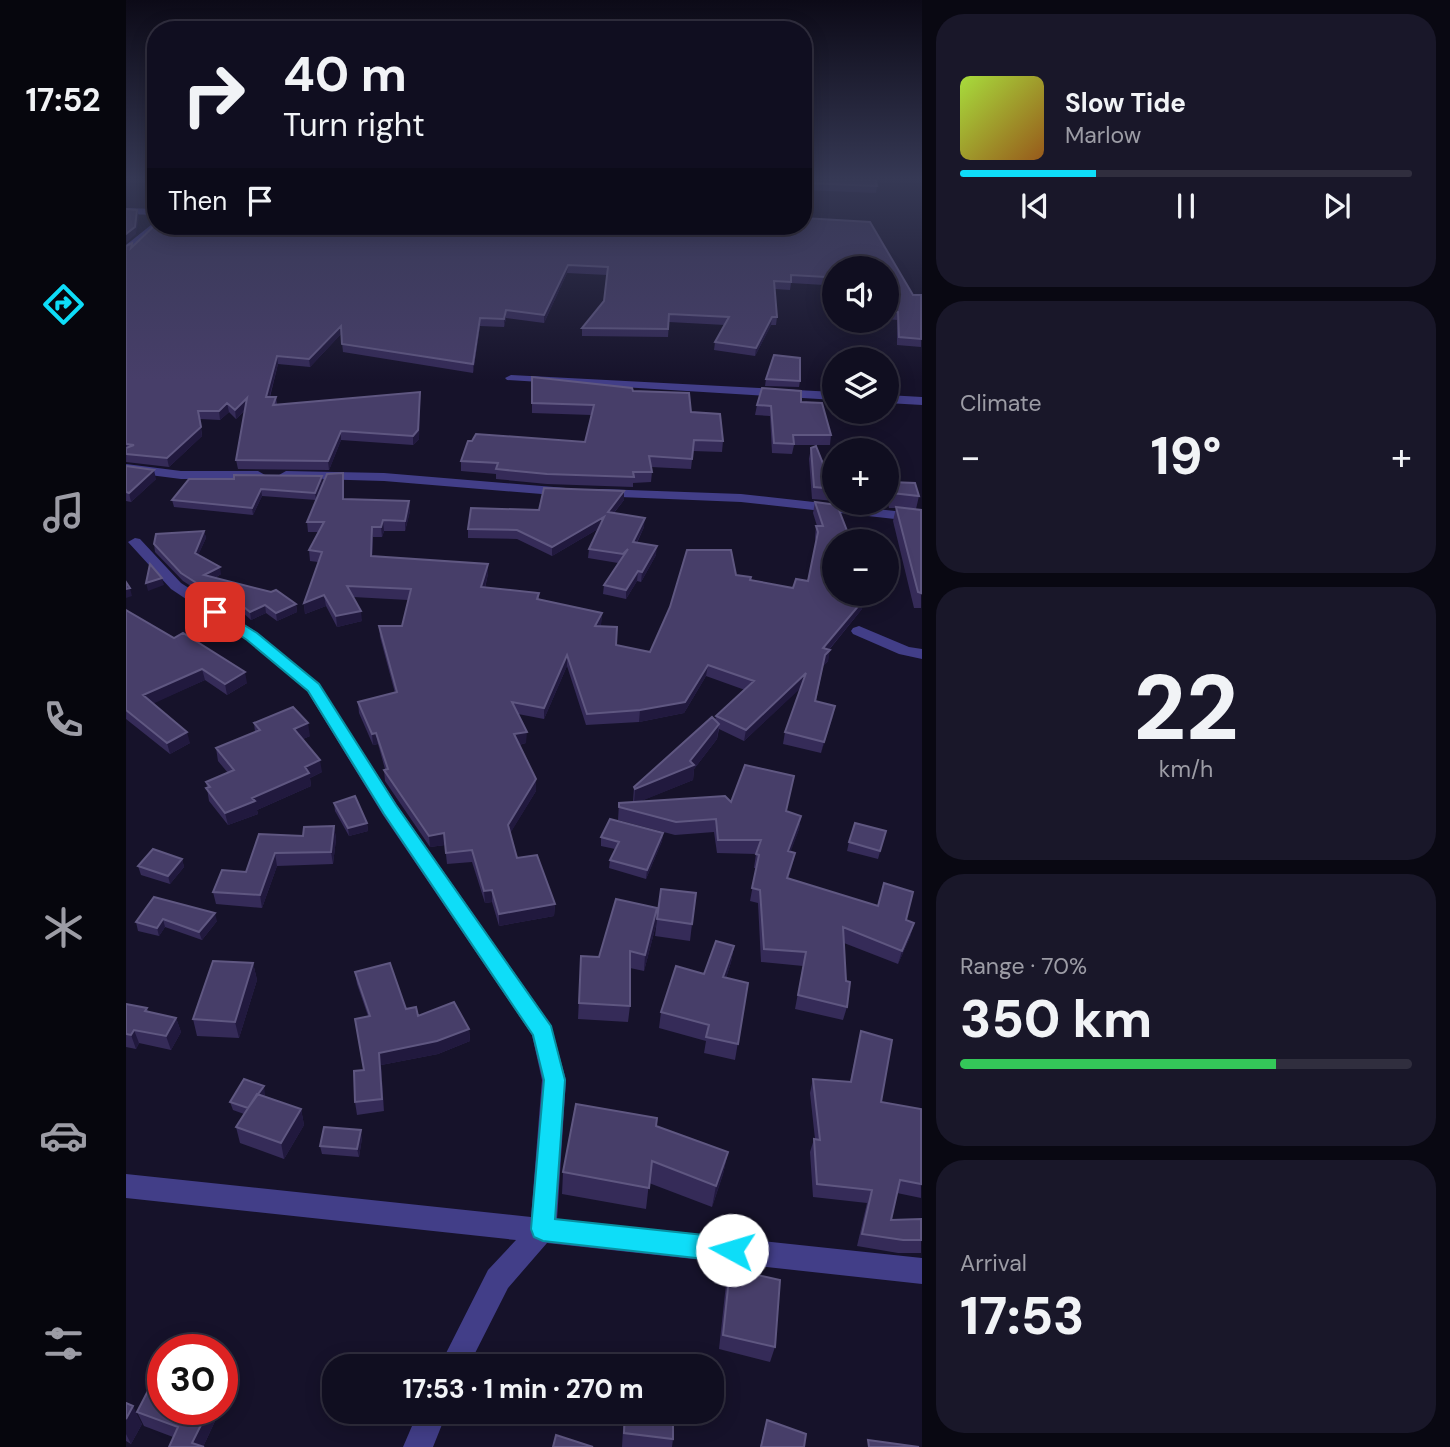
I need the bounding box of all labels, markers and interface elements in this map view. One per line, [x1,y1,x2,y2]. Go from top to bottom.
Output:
text: 40 m [283,42,407,106]
icon: right [168,49,259,140]
text: 17:52 [25,79,101,121]
text: Slow Tide [1065,86,1186,120]
text: Turn right [283,104,425,146]
text: Marlow [1065,120,1141,150]
icon: arrive [241,182,279,220]
text: Then [168,184,227,218]
icon: previous [1016,187,1054,225]
icon: pause [1167,187,1205,225]
icon: next [1318,187,1356,225]
map controls [822,256,899,606]
button: sound [822,256,899,333]
icon: directions [39,280,88,329]
button: layers [822,347,899,424]
text: Climate [960,388,1042,418]
text: 19° [1150,422,1222,490]
text: − [960,432,981,482]
text: + [1391,432,1412,482]
button: + [822,438,899,515]
icon: music [39,488,88,537]
button: − [822,529,899,606]
pin [185,582,245,642]
icon: arrive [196,593,234,631]
text: 22 [1133,649,1239,767]
icon: phone [39,695,88,744]
text: km/h [1159,754,1213,784]
icon: climate [39,903,88,952]
text: Range · 70% [960,951,1087,981]
text: 350 km [960,985,1152,1053]
icon: car [39,1111,88,1160]
position arrow [695,1213,769,1287]
text: Arrival [960,1248,1027,1278]
text: 17:53 [960,1282,1084,1350]
icon: filters [39,1319,88,1368]
speed limit sign: 30 [147,1334,238,1425]
text: 17:53 · 1 min · 270 m [402,1372,644,1406]

